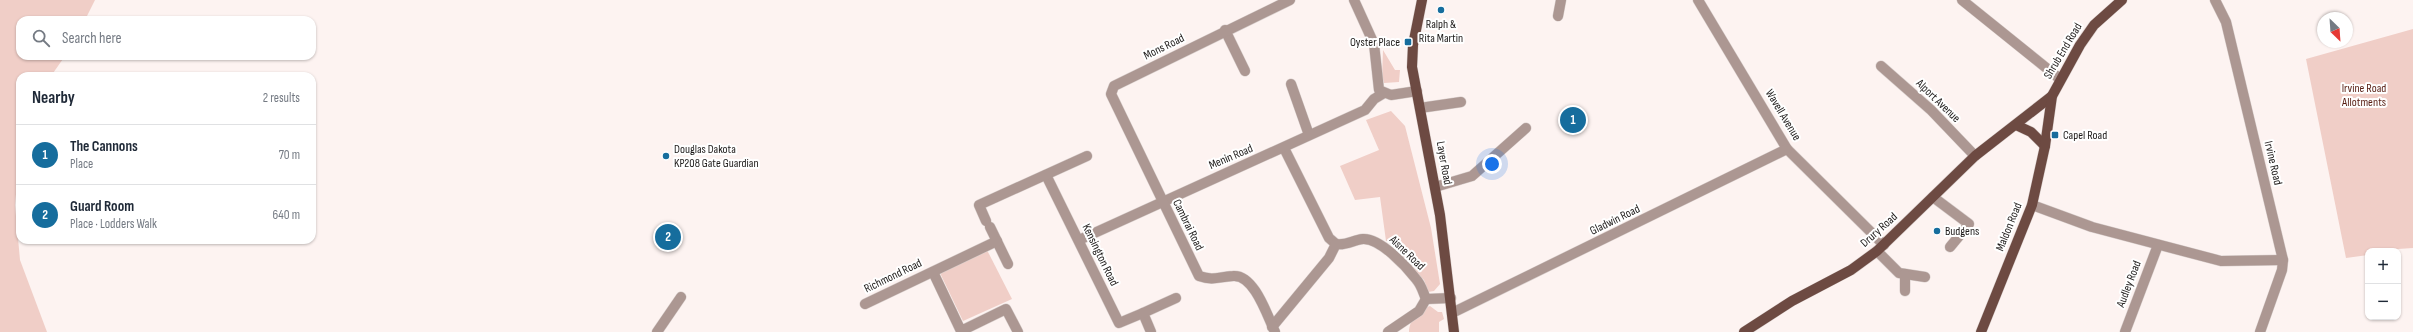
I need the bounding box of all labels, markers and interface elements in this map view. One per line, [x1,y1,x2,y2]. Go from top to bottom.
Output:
marker: Ralph & Rita Martin [1436,5,1446,15]
north arrow [2317,12,2353,48]
search box [16,16,316,60]
place label: Ralph & Rita Martin [1419,17,1463,46]
street label: Shrub End Road [2040,20,2086,82]
icon: search [30,27,52,49]
text: Search here [62,29,122,48]
street label: Mons Road [1141,31,1187,63]
place label: Oyster Place [1350,35,1400,50]
marker: Oyster Place [1403,37,1413,47]
street label: Alport Avenue [1912,75,1963,126]
park label: Irvine Road Allotments [2341,81,2386,110]
street label: Wavell Avenue [1762,87,1804,143]
text: Nearby [32,88,75,108]
text: 2 results [263,90,300,106]
pin: 1 [1560,105,1586,135]
place label: Capel Road [2063,128,2107,143]
marker: Capel Road [2050,130,2060,140]
text: The Cannons [70,137,138,156]
street label: Layer Road [1433,140,1455,186]
street label: Irvine Road [2261,140,2285,186]
street label: Menin Road [1207,141,1255,173]
place label: Douglas Dakota KP208 Gate Guardian [674,142,759,171]
text: 1 [42,147,48,163]
text: 70 m [279,147,300,163]
marker: Douglas Dakota KP208 Gate Guardian [661,151,671,161]
your location [1482,154,1502,174]
text: Place [70,156,93,172]
text: Guard Room [70,197,134,216]
street label: Cambrai Road [1169,197,1207,253]
street label: Gladwin Road [1588,201,1642,239]
street label: Maldon Road [1992,201,2026,253]
text: 2 [42,207,48,223]
text: 640 m [272,207,300,223]
street label: Drury Road [1857,210,1901,250]
text: Place · Lodders Walk [70,216,157,232]
pin: 2 [655,222,681,252]
street label: Kensington Road [1079,222,1121,288]
place label: Budgens [1945,224,1979,239]
marker: Budgens [1932,226,1942,236]
street label: Aisne Road [1385,232,1428,274]
map controls [2365,248,2401,320]
button: + [2365,248,2401,284]
street label: Richmond Road [862,256,924,296]
street label: Audley Road [2113,259,2145,310]
button: − [2365,284,2401,320]

